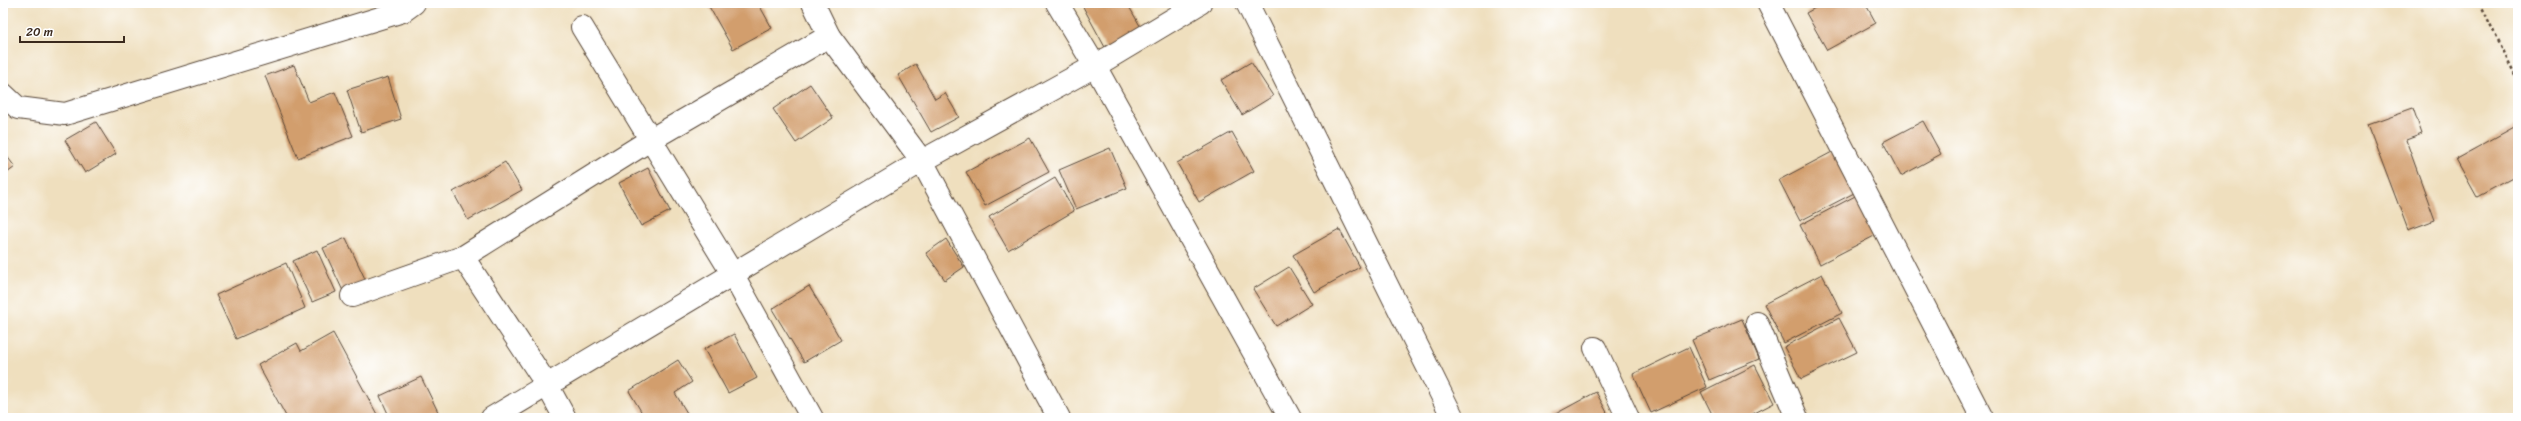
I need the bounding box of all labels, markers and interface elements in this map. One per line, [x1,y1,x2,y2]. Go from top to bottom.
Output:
scale bar [20,18,124,44]
text: 20 m [26,21,53,43]

